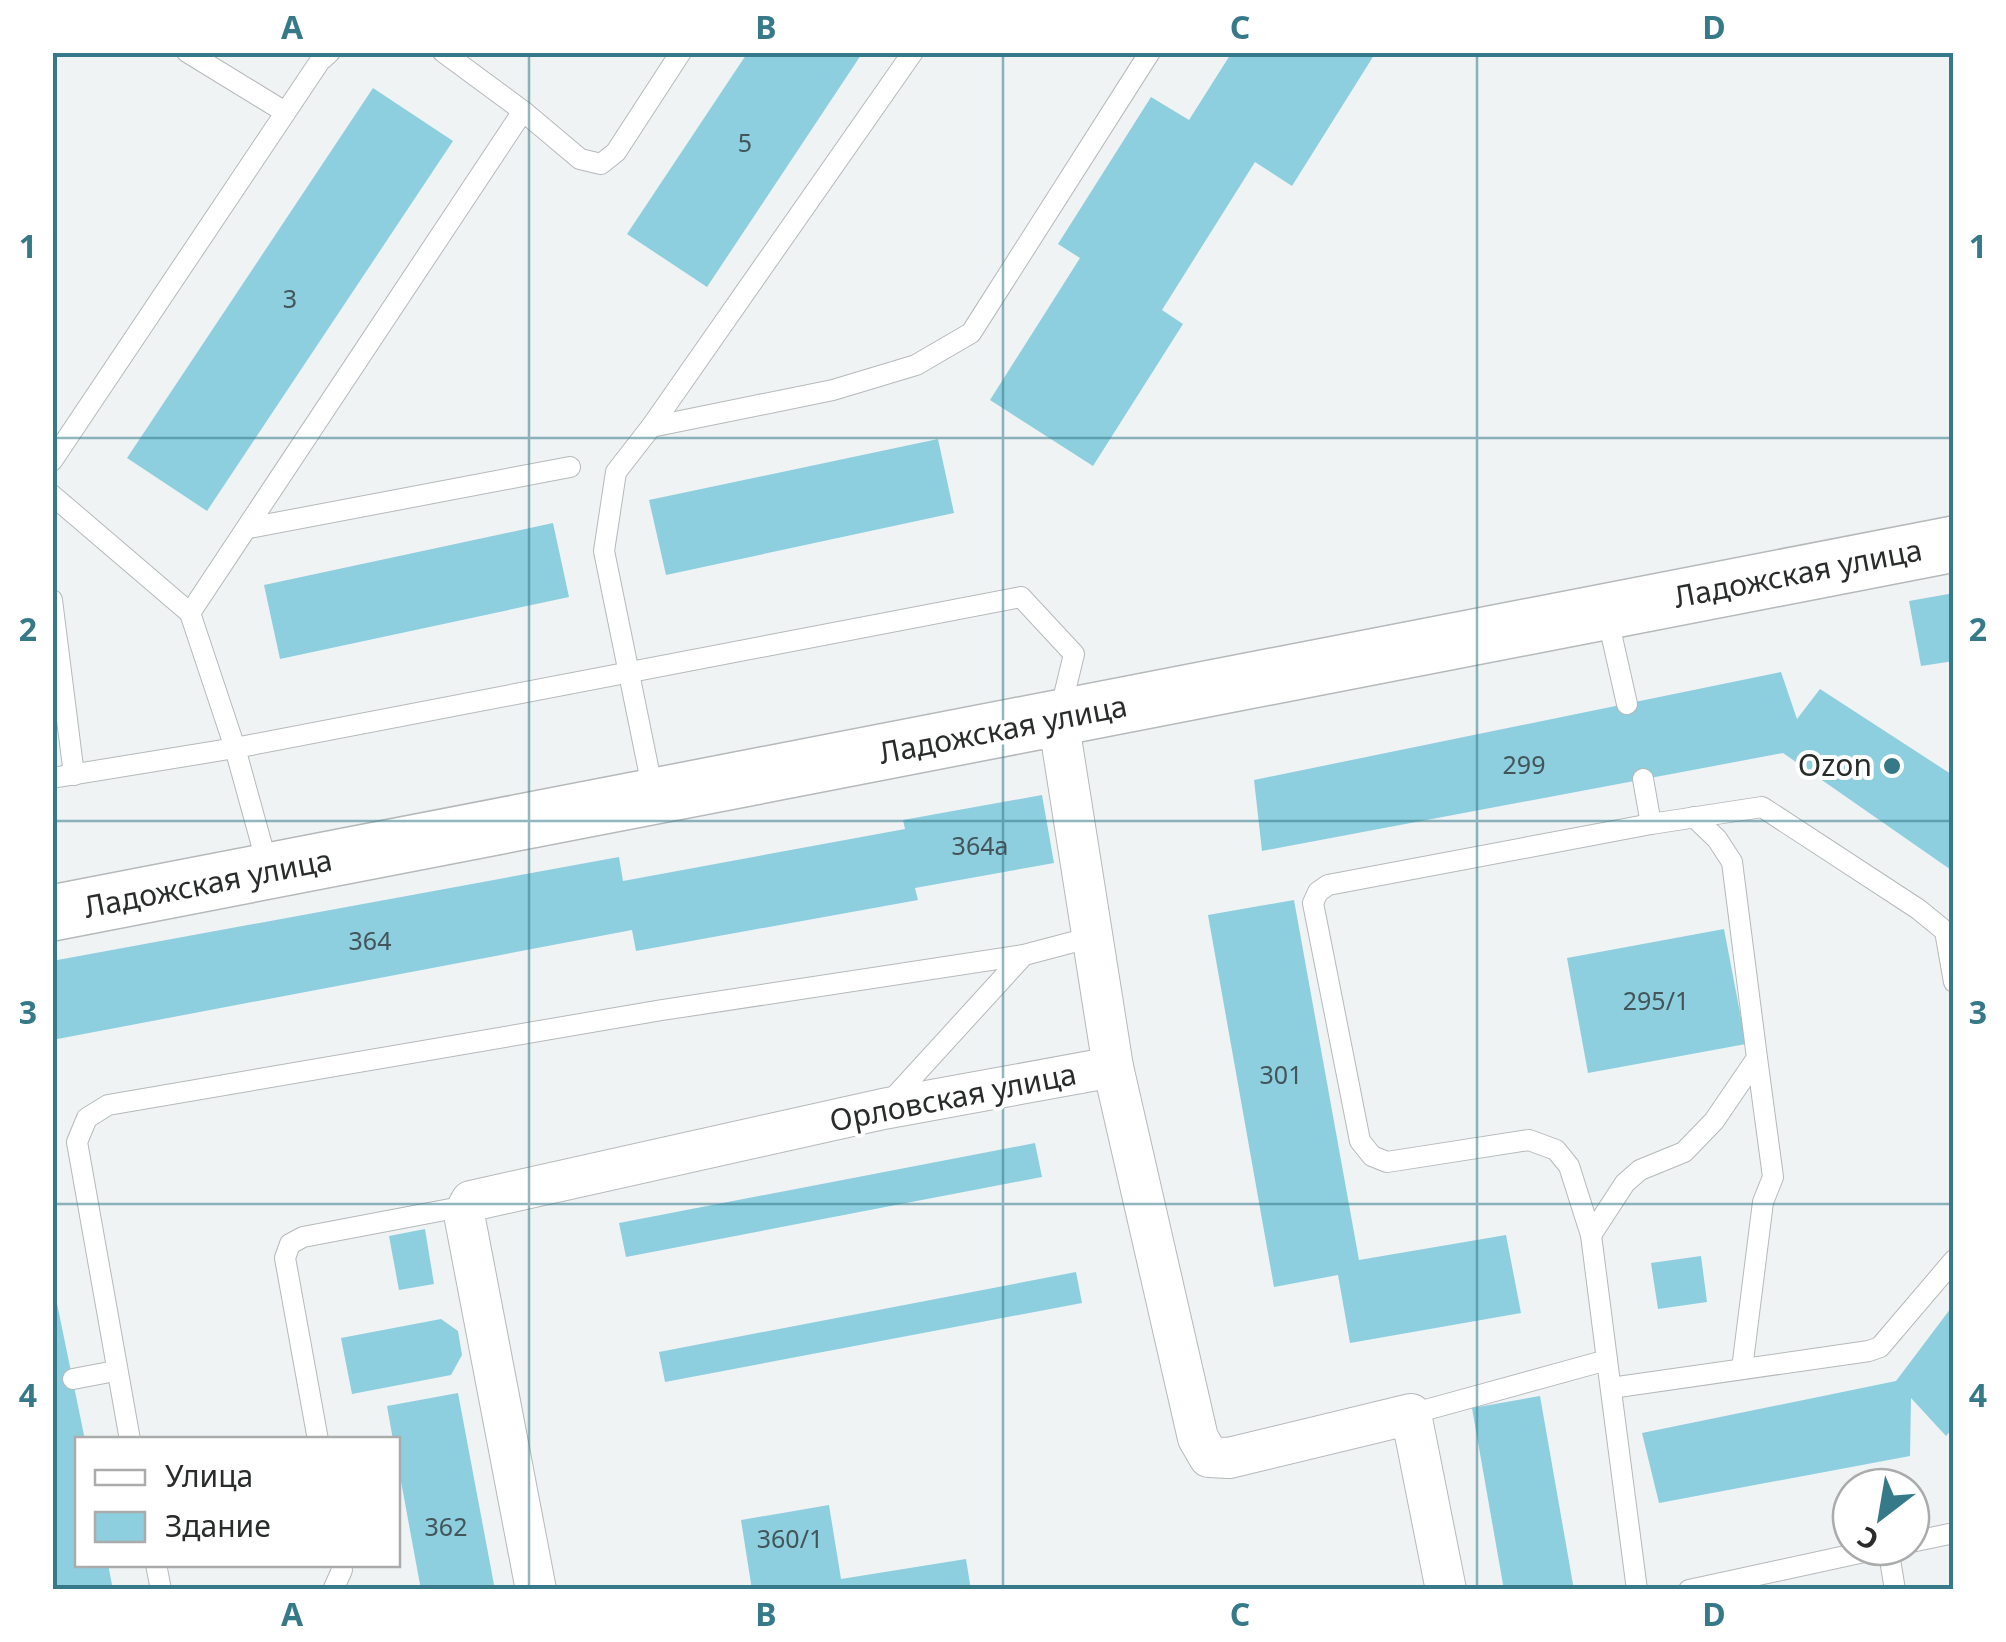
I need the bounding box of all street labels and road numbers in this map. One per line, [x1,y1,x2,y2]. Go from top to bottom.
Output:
street label: Ладожская улица [1670,528,1925,617]
street label: Ладожская улица [875,684,1130,773]
street label: Ладожская улица [80,838,335,927]
street label: Орловская улица [826,1053,1080,1141]

